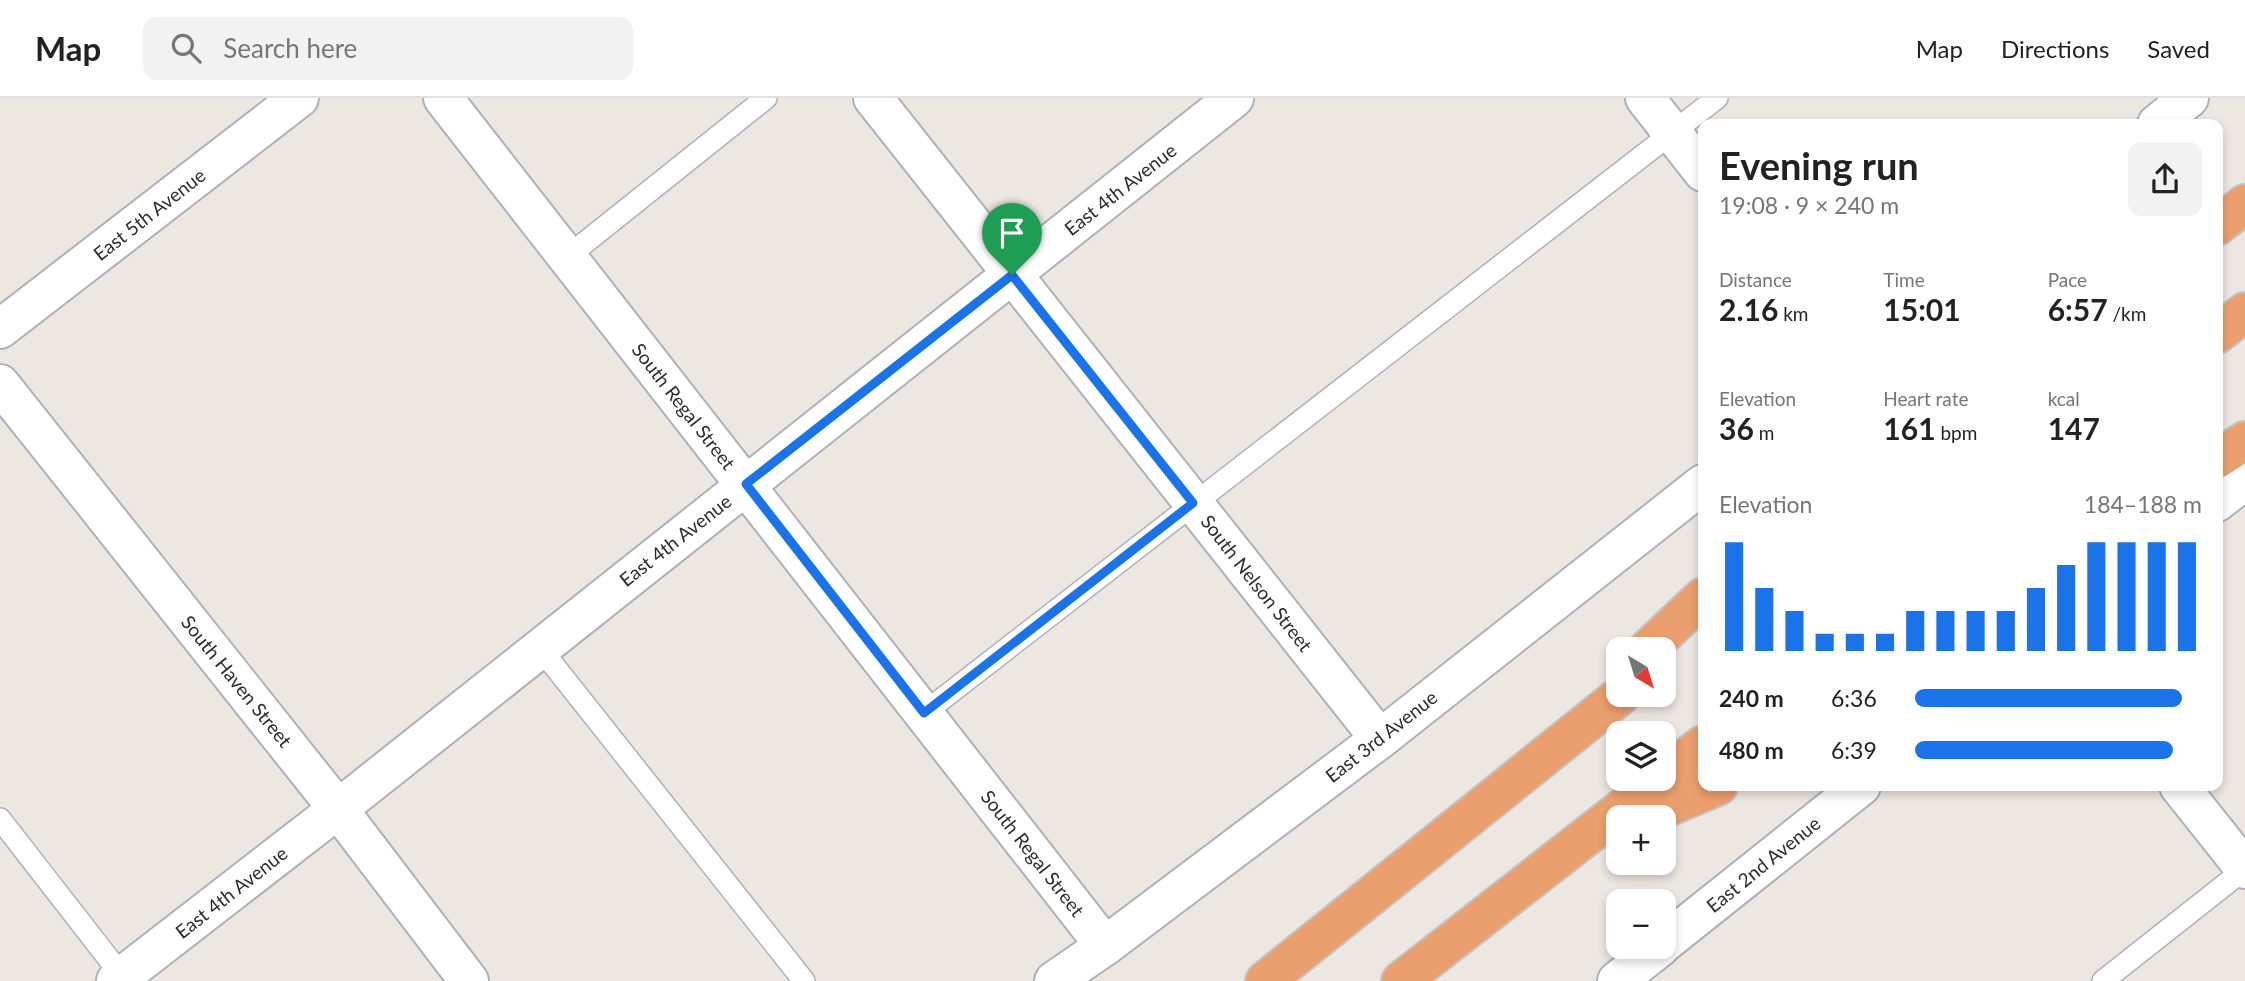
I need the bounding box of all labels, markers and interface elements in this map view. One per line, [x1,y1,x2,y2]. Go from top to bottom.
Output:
search box [143,17,633,80]
text: Map [35,28,101,68]
icon: search [167,29,205,67]
text: Search here [223,32,357,64]
text: Map [1916,34,1963,63]
text: Directions [2001,34,2109,63]
text: Saved [2147,34,2210,63]
street label: East 4th Avenue [1059,138,1181,240]
text: Evening run [1719,142,1919,188]
button: share [2128,142,2202,216]
street label: East 5th Avenue [88,163,210,265]
text: 19:08 · 9 × 240 m [1719,191,1899,219]
pin [982,203,1042,275]
icon: arrive [993,214,1031,252]
text: Distance [1719,268,1792,291]
text: Time [1883,268,1925,291]
text: Pace [2048,268,2087,291]
text: 2.16 [1719,291,1778,327]
text: 15:01 [1883,291,1961,327]
text: 6:57 [2048,291,2108,327]
text: km [1778,302,1808,325]
text: /km [2108,302,2146,325]
street label: South Regal Street [628,338,741,474]
text: Elevation [1719,387,1796,410]
text: Heart rate [1883,387,1969,410]
text: kcal [2048,387,2080,410]
text: 36 [1719,410,1754,446]
text: 161 [1883,410,1936,446]
text: 147 [2048,410,2100,446]
text: m [1754,421,1774,444]
text: bpm [1936,421,1977,444]
street label: East 4th Avenue [614,489,736,591]
text: Elevation [1719,490,1812,518]
text: 184–188 m [2084,490,2202,518]
street label: South Nelson Street [1196,510,1318,656]
street label: South Haven Street [177,611,297,751]
north arrow [1606,637,1676,707]
map controls [1606,637,1676,959]
text: 240 m [1719,684,1784,712]
text: 6:36 [1831,684,1877,712]
street label: East 3rd Avenue [1321,685,1441,787]
button: layers [1606,721,1676,791]
text: 480 m [1719,736,1784,764]
text: 6:39 [1831,736,1877,764]
street label: South Regal Street [977,785,1090,921]
button: + [1606,805,1676,875]
street label: East 2nd Avenue [1702,811,1824,917]
street label: East 4th Avenue [170,841,292,943]
button: − [1606,889,1676,959]

